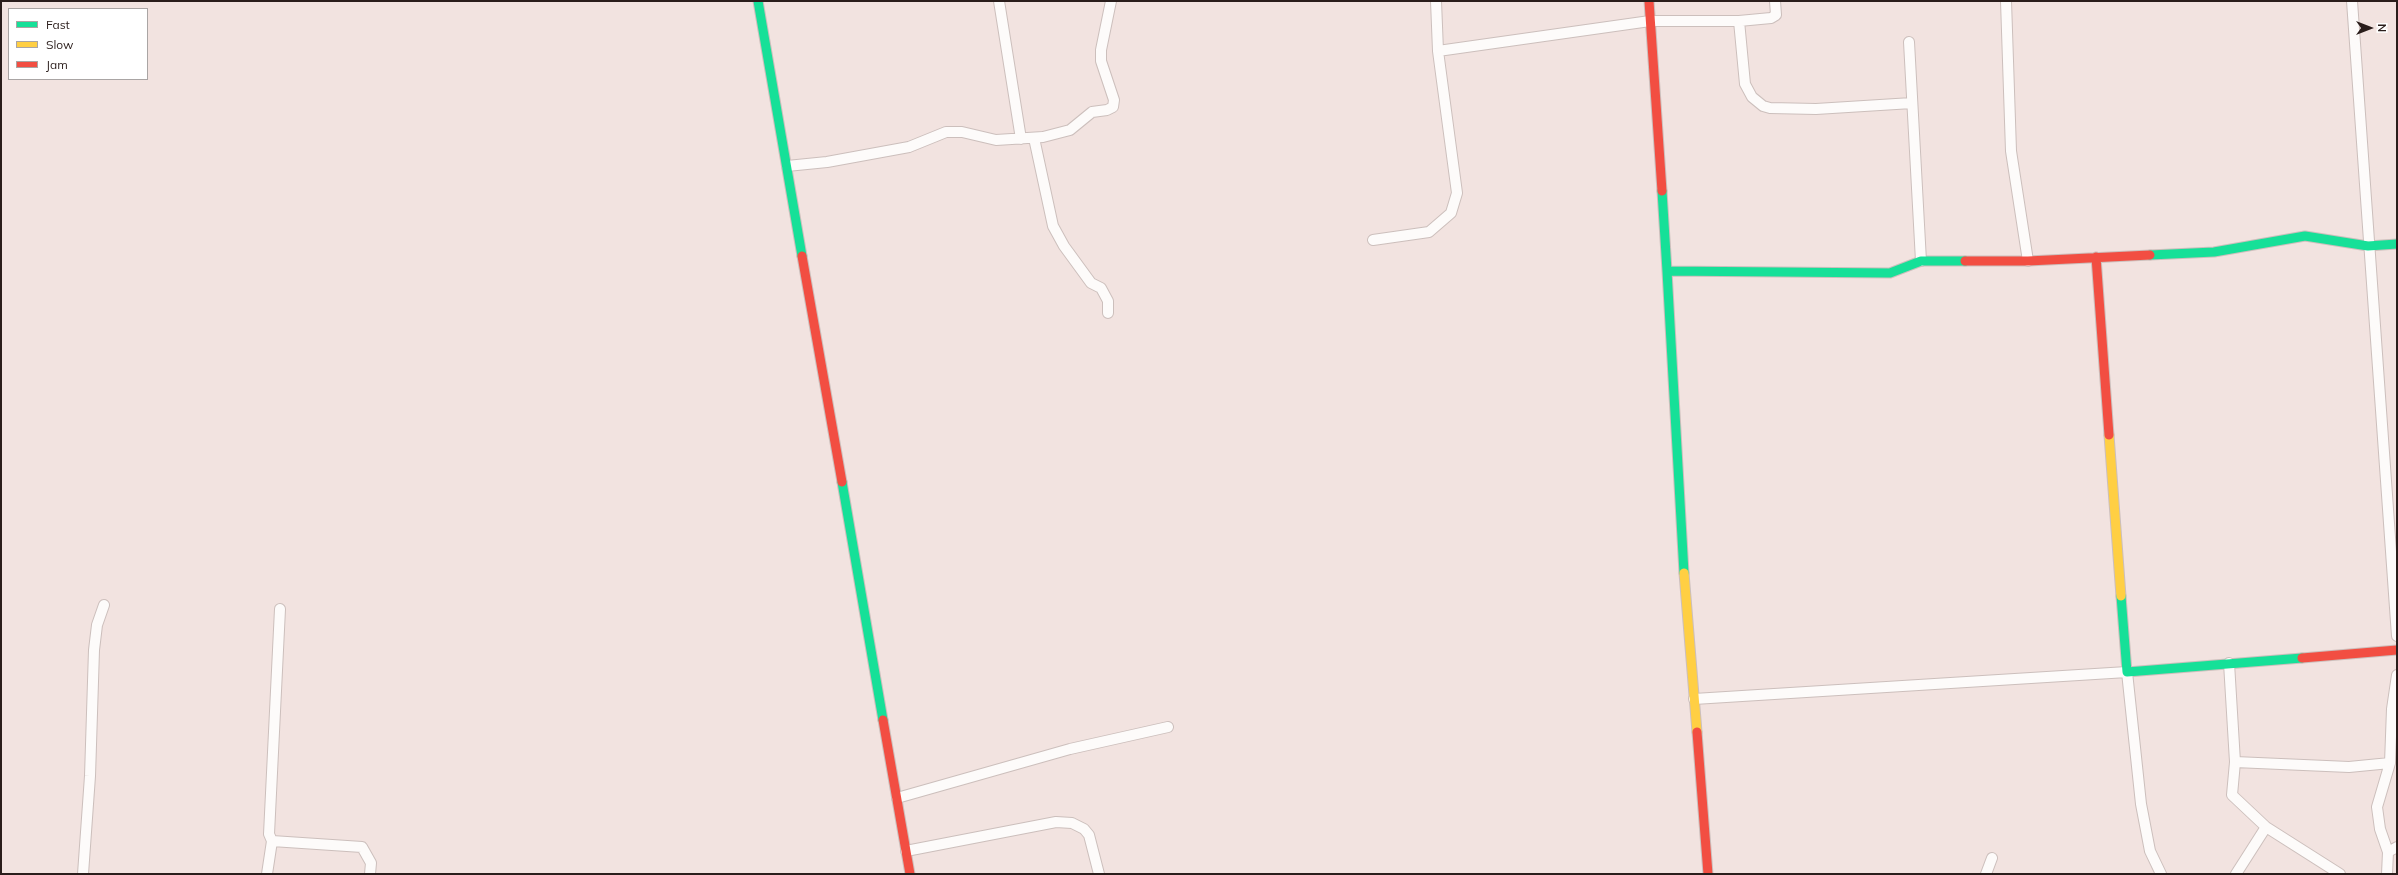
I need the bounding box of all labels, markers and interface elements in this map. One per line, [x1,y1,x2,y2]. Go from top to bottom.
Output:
legend [8,8,148,80]
north arrow [2350,8,2390,48]
text: Fast [46,17,70,32]
text: N [2375,24,2389,32]
text: Slow [46,37,74,52]
text: Jam [46,57,68,72]

